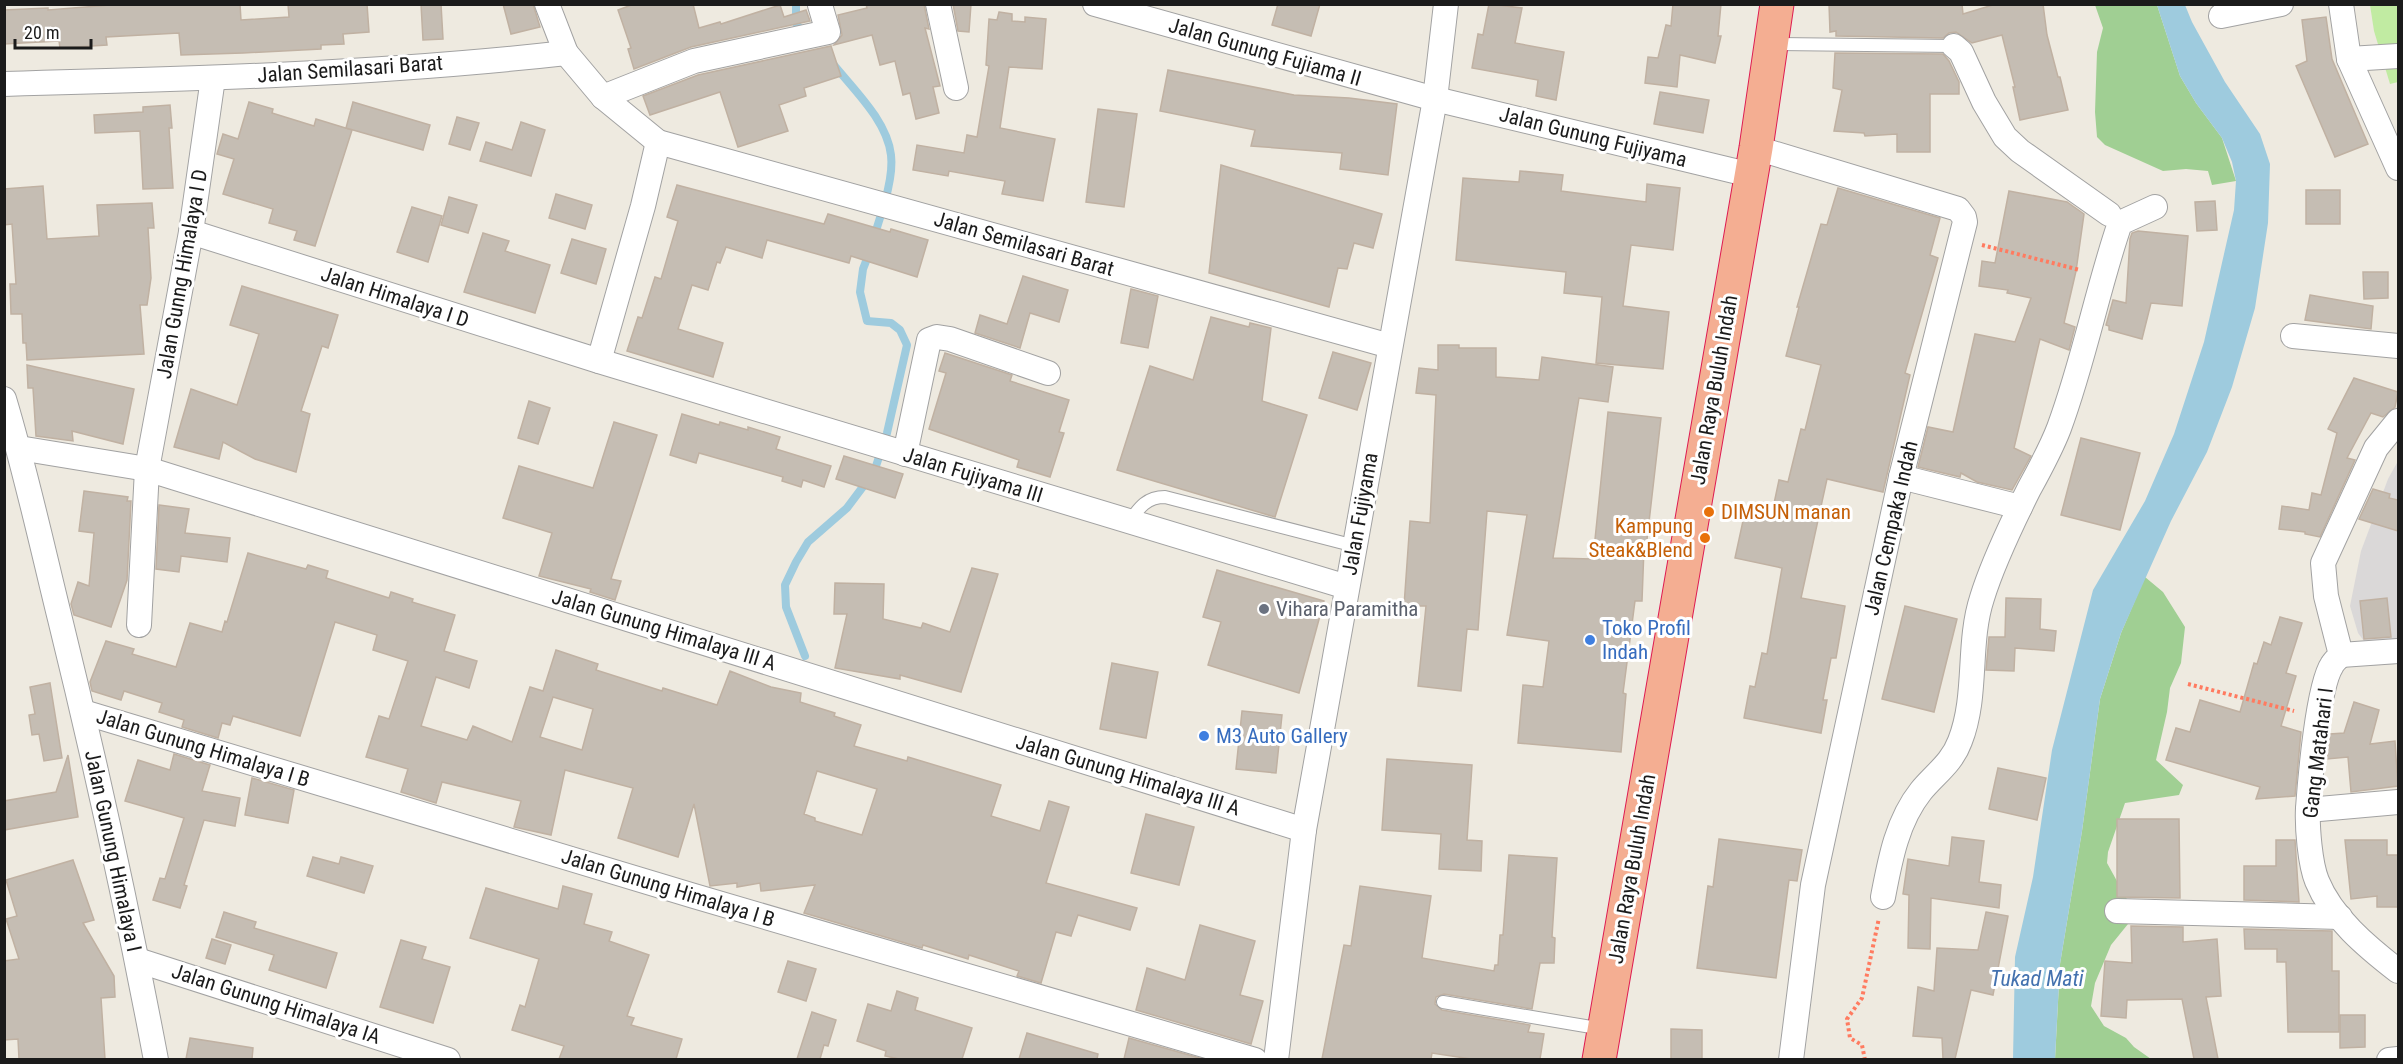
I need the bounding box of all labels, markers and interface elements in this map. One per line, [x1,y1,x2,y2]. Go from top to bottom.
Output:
scale bar [15,12,92,50]
street label: Jalan Gunung Fujiama II [1166,13,1364,91]
text: 20 m [24,22,59,43]
street label: Jalan Semilasari Barat [256,51,444,87]
street label: Jalan Gunung Fujiyama [1497,102,1689,172]
street label: Jalan Gunng Himalaya I D [152,167,212,381]
street label: Jalan Semilasari Barat [931,207,1117,281]
street label: Jalan Himalaya I D [318,262,472,332]
street label: Jalan Raya Buluh Indah [1685,293,1743,487]
street label: Jalan Cempaka Indah [1859,438,1923,618]
street label: Jalan Fujiyama III [900,442,1046,508]
street label: Jalan Fujiyama [1337,451,1383,577]
place label: DIMSUN manan [1721,500,1851,524]
marker: DIMSUN manan [1702,505,1716,519]
place label: Kampung Steak&Blend [1588,514,1693,562]
marker: Kampung Steak&Blend [1698,531,1712,545]
street label: Jalan Gunung Himalaya III A [549,584,779,676]
place label: Vihara Paramitha [1276,597,1418,621]
marker: Vihara Paramitha [1257,602,1271,616]
place label: Toko Profil Indah [1602,616,1691,664]
marker: Toko Profil Indah [1583,633,1597,647]
street label: Gang Matahari I [2298,686,2338,820]
street label: Jalan Gunung Himalaya I B [93,704,313,792]
place label: M3 Auto Gallery [1216,724,1348,748]
street label: Jalan Gunung Himalaya III A [1013,729,1243,821]
marker: M3 Auto Gallery [1197,729,1211,743]
street label: Jalan Gunung Himalaya I [80,748,146,954]
street label: Jalan Raya Buluh Indah [1603,772,1661,966]
street label: Jalan Gunung Himalaya I B [558,844,778,932]
street label: Jalan Gunung Himalaya IA [169,959,383,1049]
water label: Tukad Mati [1990,966,2084,991]

